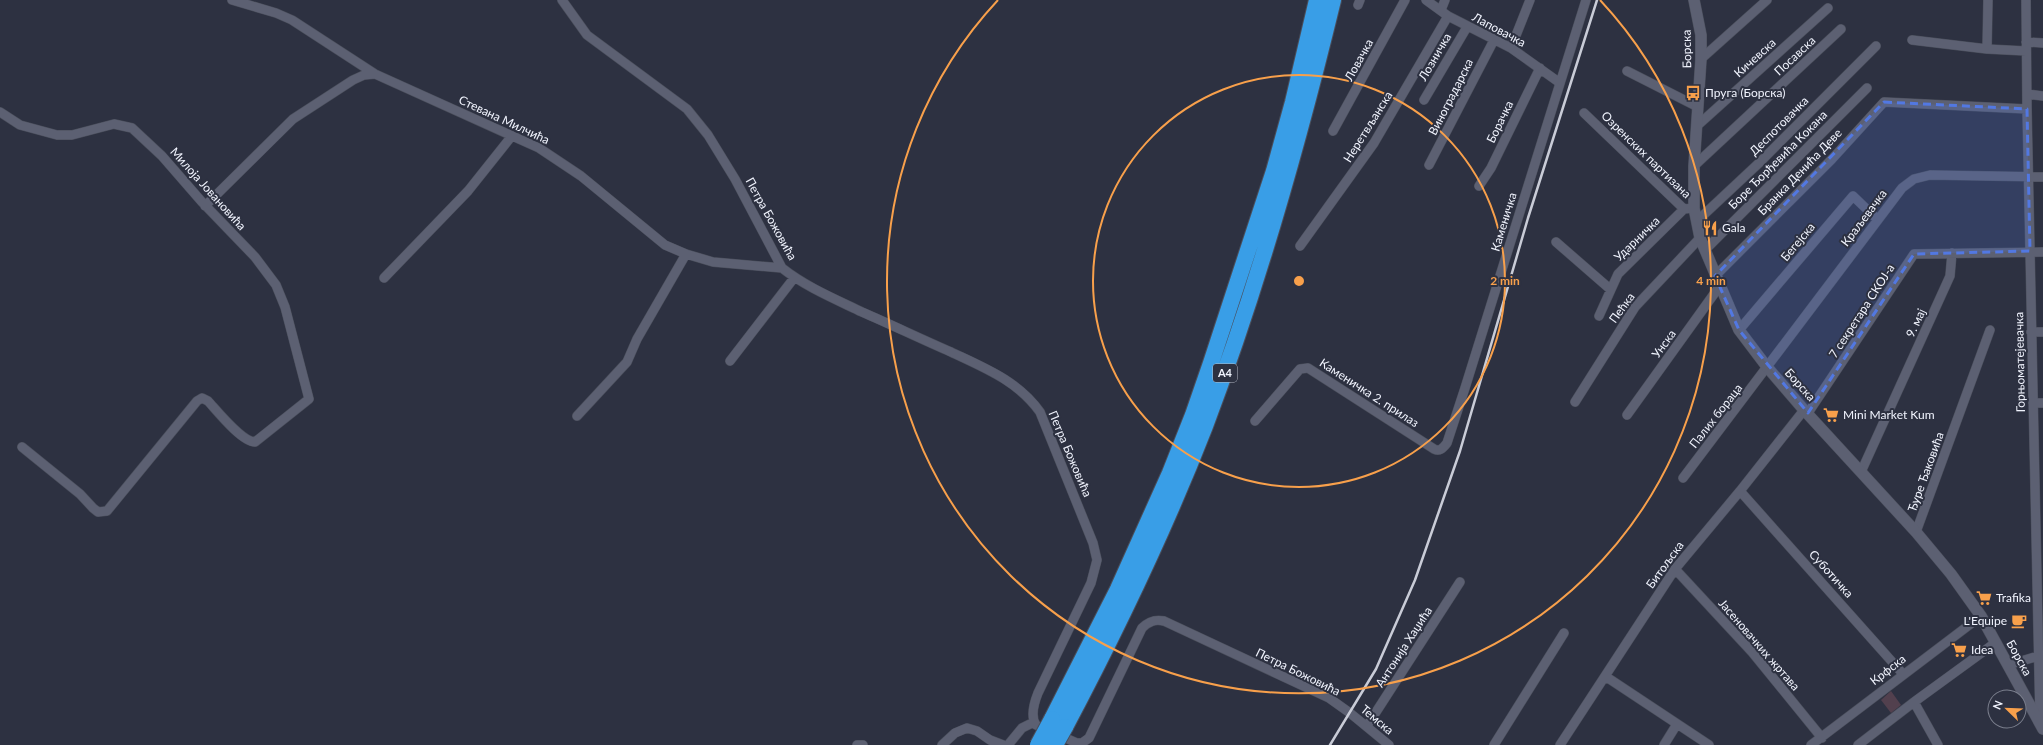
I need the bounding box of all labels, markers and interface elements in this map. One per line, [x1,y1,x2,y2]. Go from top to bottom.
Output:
street label: Лаповачка [1469,9,1529,50]
street label: Борска [1679,29,1694,69]
street label: Лозничка [1414,30,1454,84]
street label: Посавска [1771,33,1818,79]
street label: Кичевска [1731,35,1779,80]
street label: Ловачка [1340,36,1376,84]
street label: Виноградарска [1425,56,1476,137]
bus stop icon: Пруга (Борска) [1684,84,1702,102]
place label: Пруга (Борска) [1705,85,1785,100]
street label: Неретвљанска [1340,88,1395,165]
street label: Стевана Милчића [456,92,552,147]
street label: Деспотовачка [1746,93,1811,158]
street label: Борачка [1483,98,1516,145]
street label: Боре Ђорђевића Кокана [1725,107,1830,212]
street label: Озренских партизана [1598,108,1694,201]
street label: Бранка Денића Деве [1754,125,1845,218]
street label: Милоја Јовановића [167,144,250,233]
street label: Петра Божовића [743,175,800,263]
street label: Краљевачка [1837,186,1890,249]
street label: Каменичка [1487,191,1520,253]
street label: Ударничка [1611,213,1663,264]
restaurant icon: Gala [1701,219,1719,237]
street label: Бегејска [1777,219,1818,264]
place label: Gala [1722,220,1746,235]
street label: 7 секретара СКОЈ-а [1826,261,1898,361]
text: 2 min [1490,273,1520,288]
text: 4 min [1696,273,1726,288]
centre of rings [1292,274,1306,288]
street label: Пећка [1606,290,1638,326]
street label: 9. мај [1902,306,1929,340]
street label: Горњоматејевачка [2011,312,2028,412]
street label: Унска [1648,327,1679,361]
street label: Каменичка 2. прилаз [1317,355,1422,430]
road number: A4 [1213,364,1237,382]
street label: Борска [1782,365,1819,404]
street label: Палих бораца [1686,381,1745,451]
supermarket icon: Mini Market Kum [1822,406,1840,424]
place label: Mini Market Kum [1843,407,1935,422]
street label: Петра Божовића [1046,408,1095,499]
street label: Ђуре Ђаковића [1904,430,1947,514]
street label: Битољска [1642,538,1687,591]
street label: Суботичка [1806,547,1857,601]
supermarket icon: Trafika [1975,589,1993,607]
place label: Trafika [1996,590,2031,605]
street label: Јасеновачких жртава [1716,596,1803,694]
street label: Антонија Хаџића [1372,604,1435,690]
cafe icon: L'Equipe [2010,612,2028,630]
place label: L'Equipe [1964,613,2007,628]
street label: Борска [2003,637,2035,678]
supermarket icon: Idea [1950,641,1968,659]
place label: Idea [1971,642,1993,657]
street label: Петра Божовића [1253,645,1343,699]
street label: Крфска [1867,651,1909,688]
north arrow [1987,689,2027,729]
text: N [1990,698,2005,711]
street label: Темска [1358,702,1397,738]

